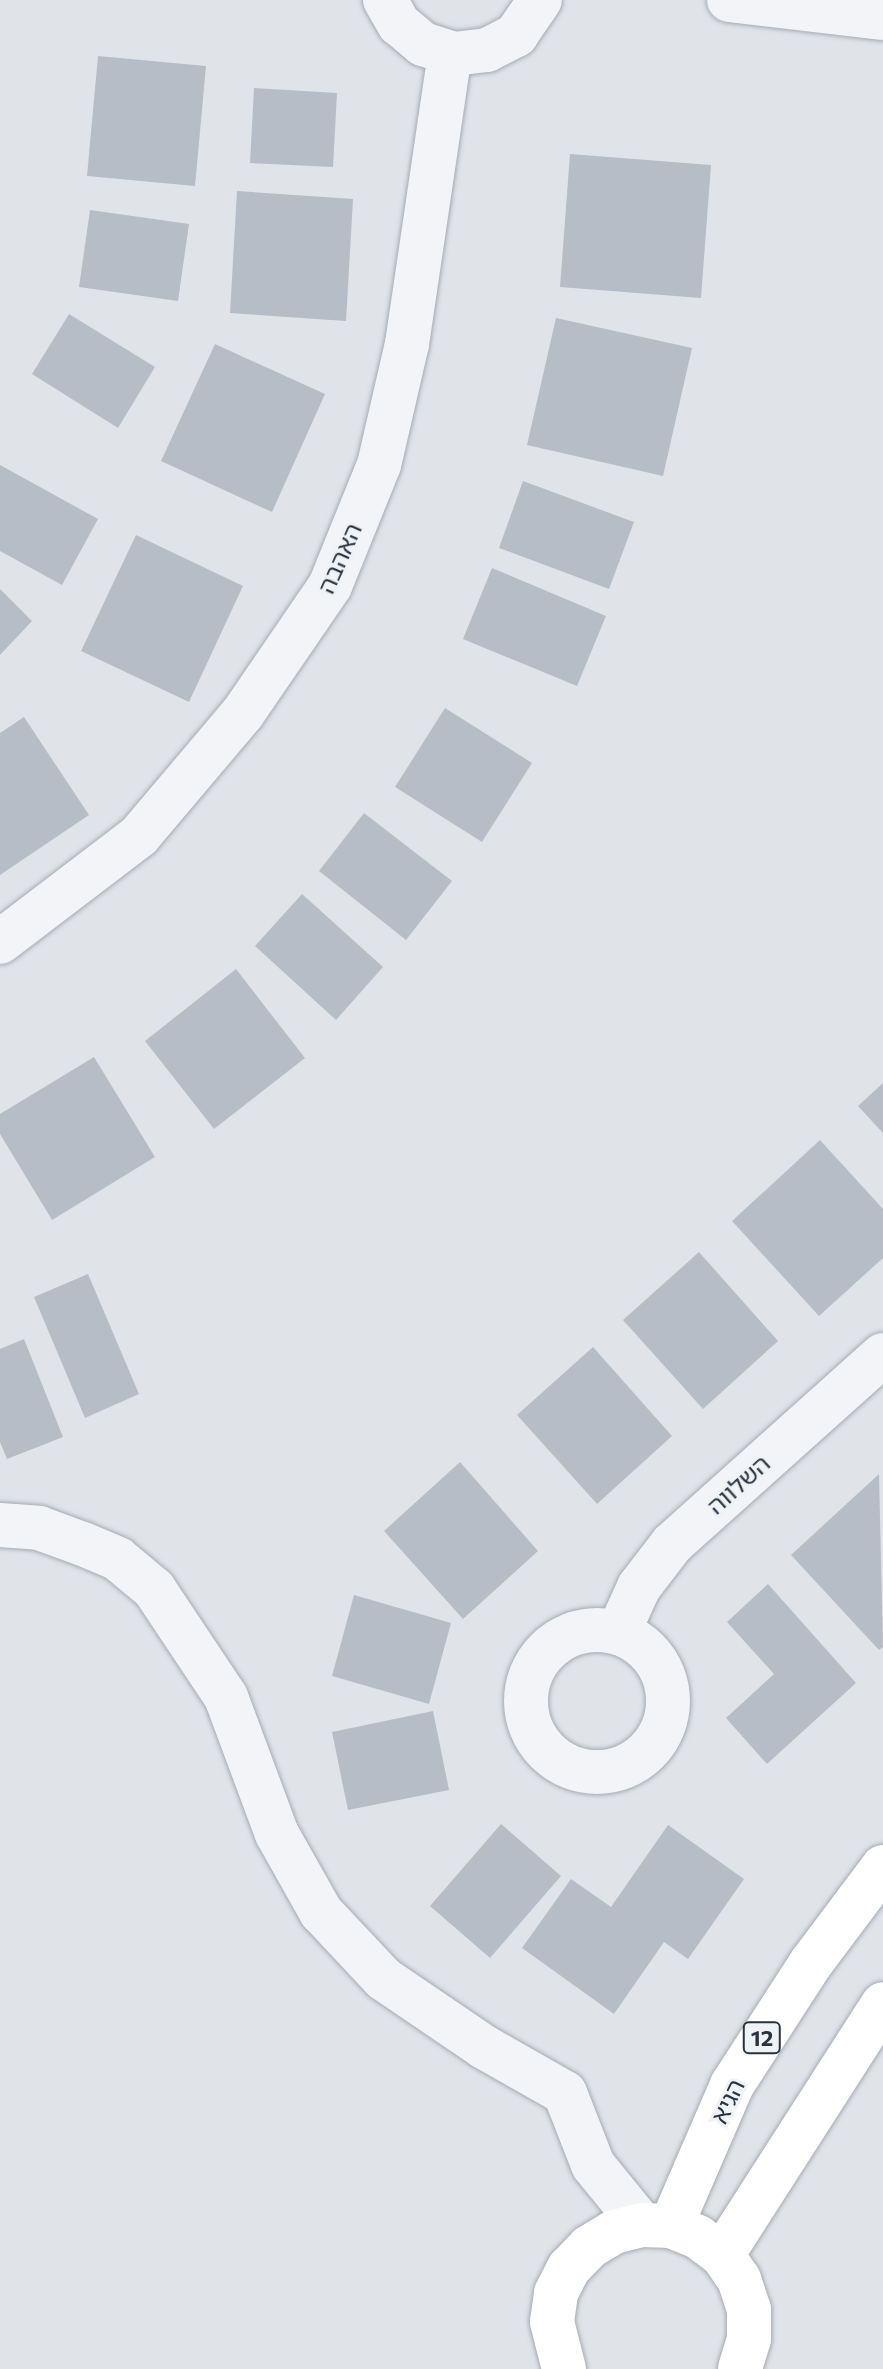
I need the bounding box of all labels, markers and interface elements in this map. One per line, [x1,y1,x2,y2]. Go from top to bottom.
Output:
street label: האהבה [311,518,367,598]
street label: השלווה [701,1448,775,1520]
road number: 12 [742,2020,782,2056]
street label: הגיא [704,2074,750,2128]

